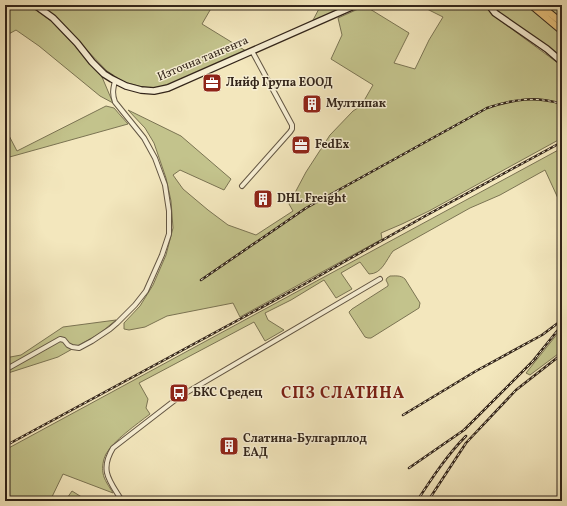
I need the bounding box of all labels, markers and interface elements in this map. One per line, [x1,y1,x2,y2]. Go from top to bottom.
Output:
street label: Източна тангента [155,33,251,85]
office icon: Лийф Група ЕООД [201,72,223,94]
place label: Лийф Група ЕООД [226,75,333,91]
building icon: Мултипак [301,93,323,115]
place label: Мултипак [326,96,386,112]
office icon: FedEx [290,134,312,156]
place label: FedEx [315,137,349,153]
building icon: DHL Freight [252,188,274,210]
place label: DHL Freight [277,191,347,207]
bus stop icon: БКС Средец [168,382,190,404]
district label: СПЗ СЛАТИНА [281,383,405,405]
place label: БКС Средец [193,385,263,401]
place label: Слатина-Булгарплод ЕАД [243,431,367,461]
building icon: Слатина-Булгарплод ЕАД [218,435,240,457]

